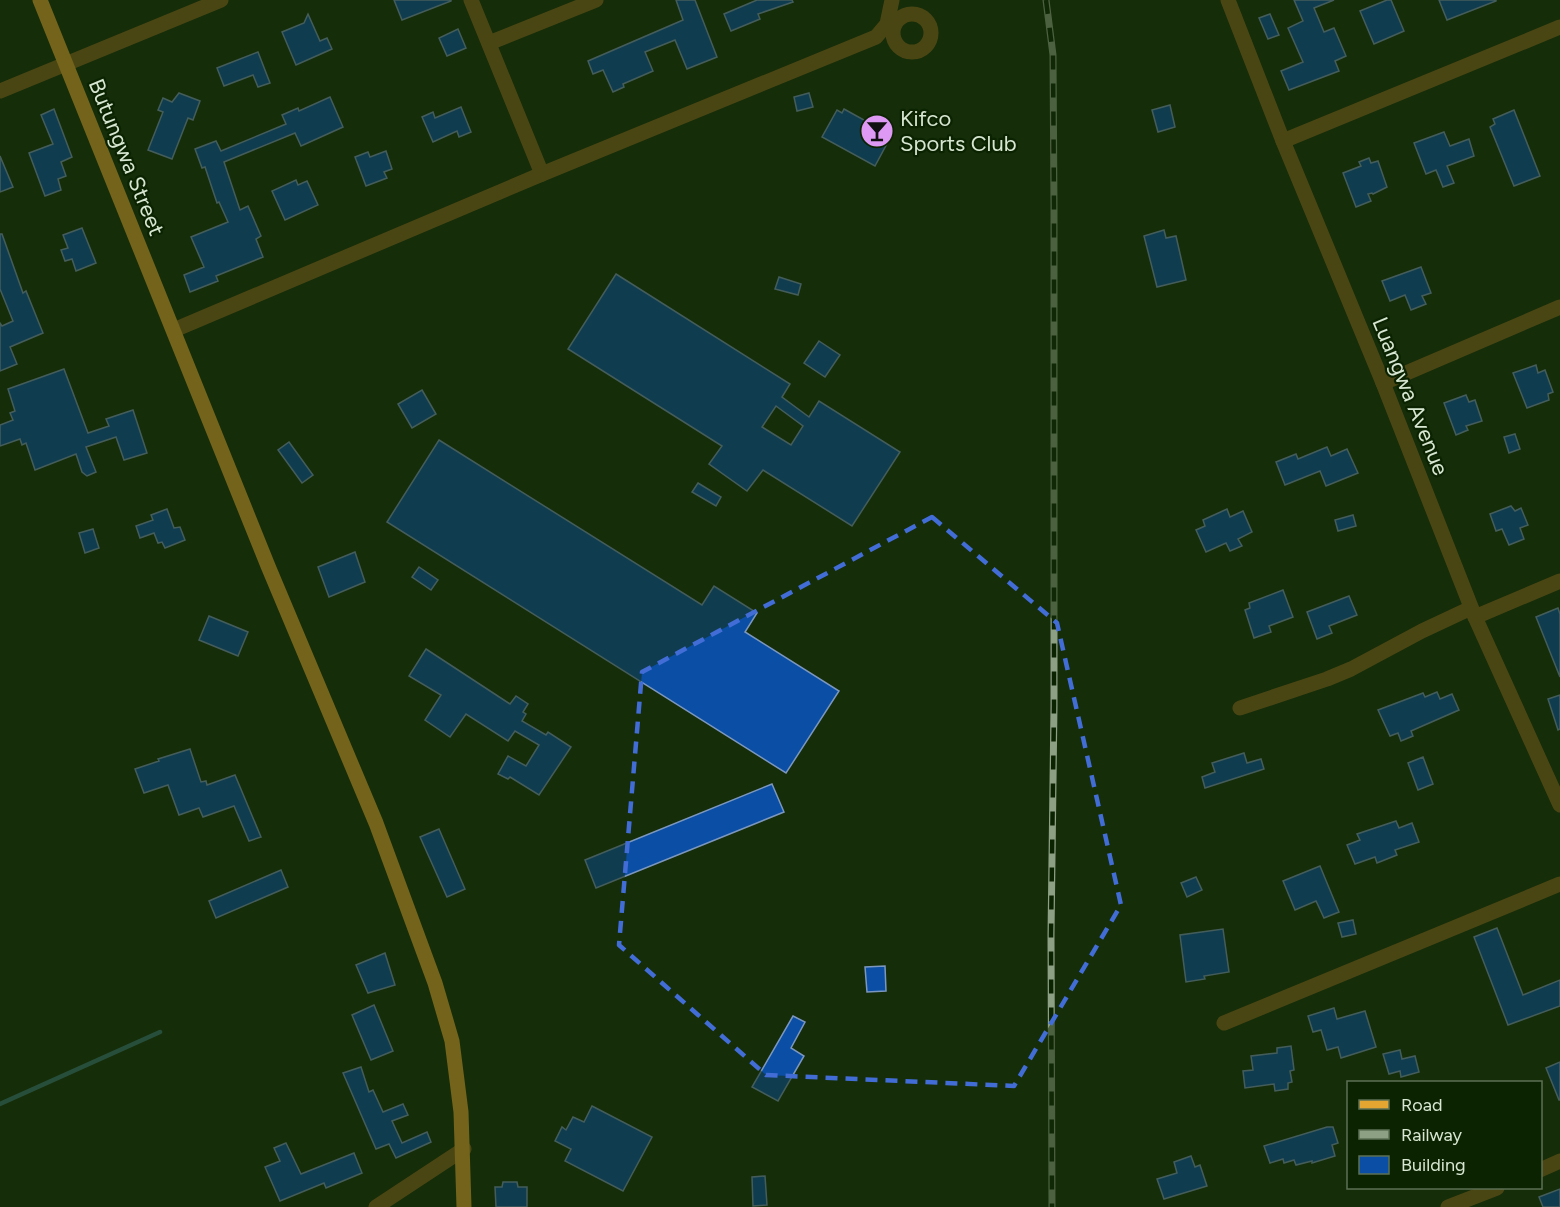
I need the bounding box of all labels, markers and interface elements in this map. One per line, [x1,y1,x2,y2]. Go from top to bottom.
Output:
street label: Butungwa Street [83,75,170,240]
place label: Kifco Sports Club [900,105,1017,157]
bar icon: Kifco Sports Club [859,113,895,149]
street label: Luangwa Avenue [1367,313,1455,479]
legend [1347,1081,1542,1189]
text: Road [1401,1094,1442,1116]
text: Railway [1401,1124,1463,1146]
text: Building [1401,1154,1466,1176]

